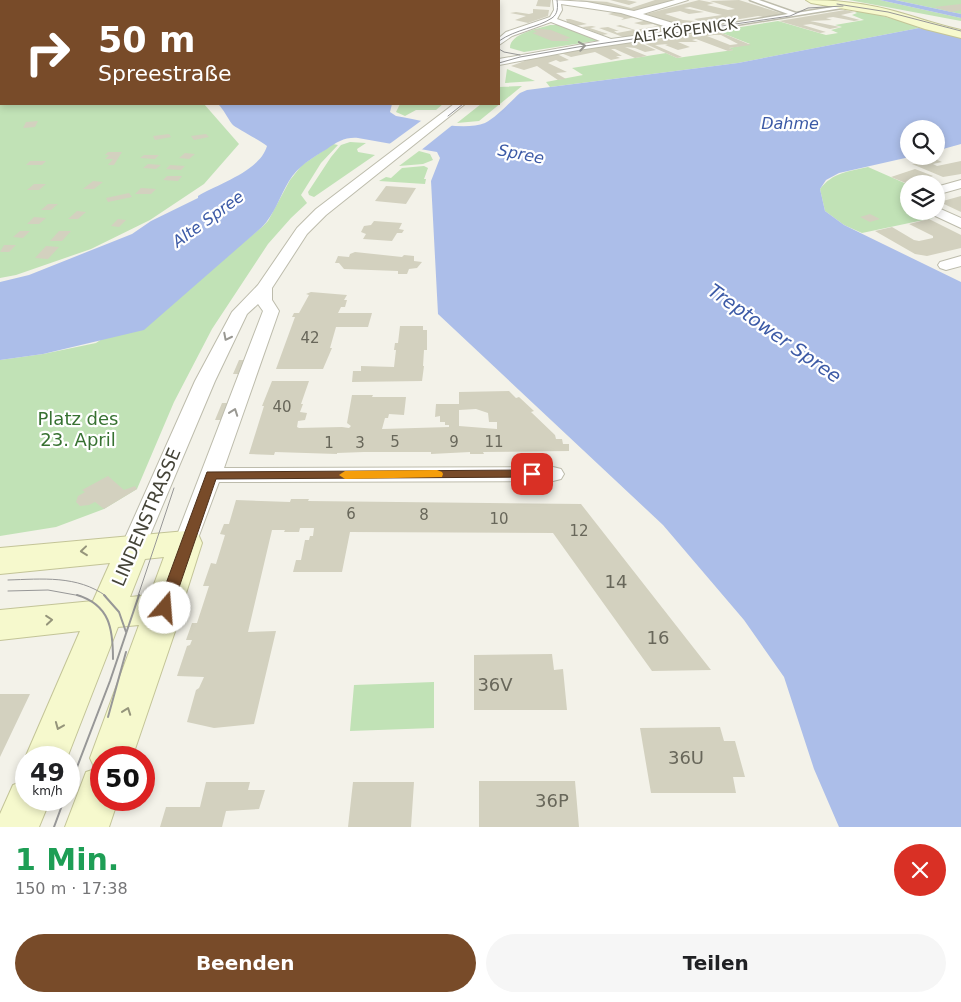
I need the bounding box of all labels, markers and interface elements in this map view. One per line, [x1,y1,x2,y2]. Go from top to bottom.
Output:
street label: ALT-KÖPENICK [632,14,739,47]
icon: right [15,20,80,85]
text: 50 m [98,20,195,60]
one-way arrow [578,41,586,52]
text: Spreestraße [98,61,232,86]
water label: Dahme [761,114,819,133]
map controls [900,120,945,220]
button: search [900,120,945,165]
water label: Spree [496,140,546,168]
button: layers [900,175,945,220]
water label: Alte Spree [168,187,247,252]
water label: Treptower Spree [704,279,846,387]
house number: 42 [300,329,320,347]
one-way arrow [222,332,233,341]
house number: 40 [272,398,292,416]
park label: Platz des 23. April [38,408,119,450]
one-way arrow [228,408,238,416]
house number: 5 [390,433,400,451]
house number: 9 [449,433,459,451]
house number: 11 [484,433,504,451]
house number: 1 [324,434,334,452]
house number: 3 [355,434,365,452]
street label: LINDENSTRASSE [107,445,185,589]
pin [511,453,553,495]
icon: arrive [518,460,546,488]
house number: 6 [346,505,356,523]
house number: 8 [419,506,429,524]
house number: 10 [489,510,509,528]
house number: 12 [569,522,589,540]
one-way arrow [80,546,88,557]
house number: 14 [605,571,627,592]
position arrow [138,581,190,633]
one-way arrow [45,615,53,626]
house number: 16 [647,627,669,648]
house number: 36V [477,674,513,695]
one-way arrow [122,708,132,716]
one-way arrow [55,721,65,730]
speed limit sign: 50 [90,746,155,811]
house number: 36U [668,747,704,768]
text: 49 [30,758,65,787]
text: km/h [32,784,63,798]
house number: 36P [535,790,569,811]
text: 1 Min. [15,842,119,877]
button: close [894,844,946,896]
text: 150 m · 17:38 [15,879,128,898]
button: Beenden [15,934,476,992]
button: Teilen [486,934,946,992]

